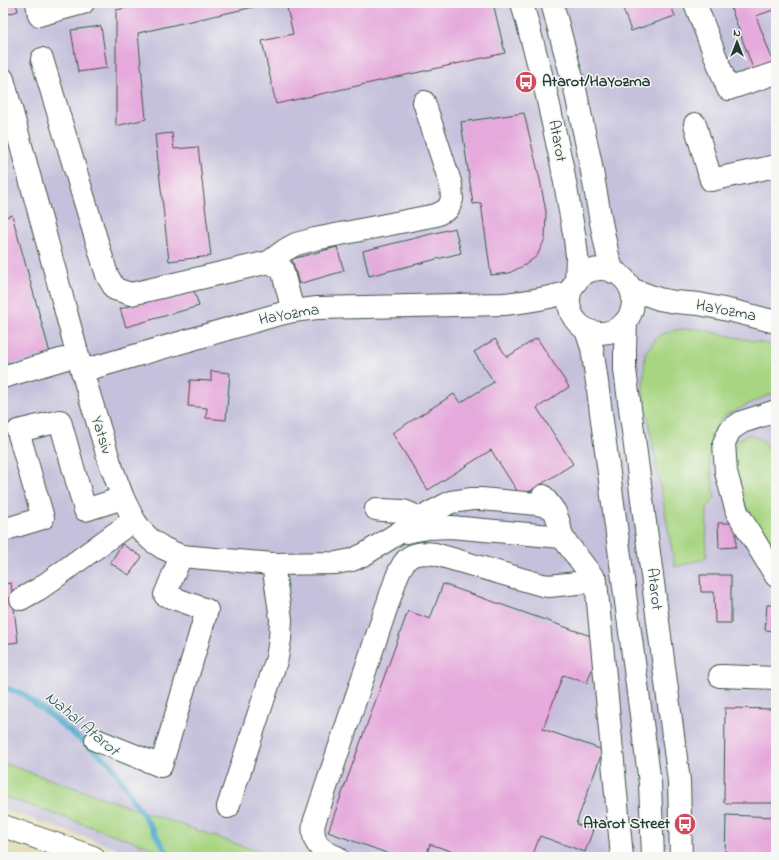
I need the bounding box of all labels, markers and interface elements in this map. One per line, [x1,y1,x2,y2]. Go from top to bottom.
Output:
north arrow [717,22,757,62]
text: N [733,25,741,41]
bus stop icon: Atarot/HaYozma [513,69,539,95]
place label: Atarot/HaYozma [542,70,651,94]
street label: Atarot [541,118,573,165]
street label: HaYozma [694,293,758,329]
street label: HaYozma [257,298,321,332]
street label: Yatsiv [84,413,118,458]
street label: Atarot [639,566,669,612]
water label: Nahal Atarot [39,685,126,764]
bus stop icon: Atarot Street [672,811,698,837]
place label: Atarot Street [583,812,671,836]

